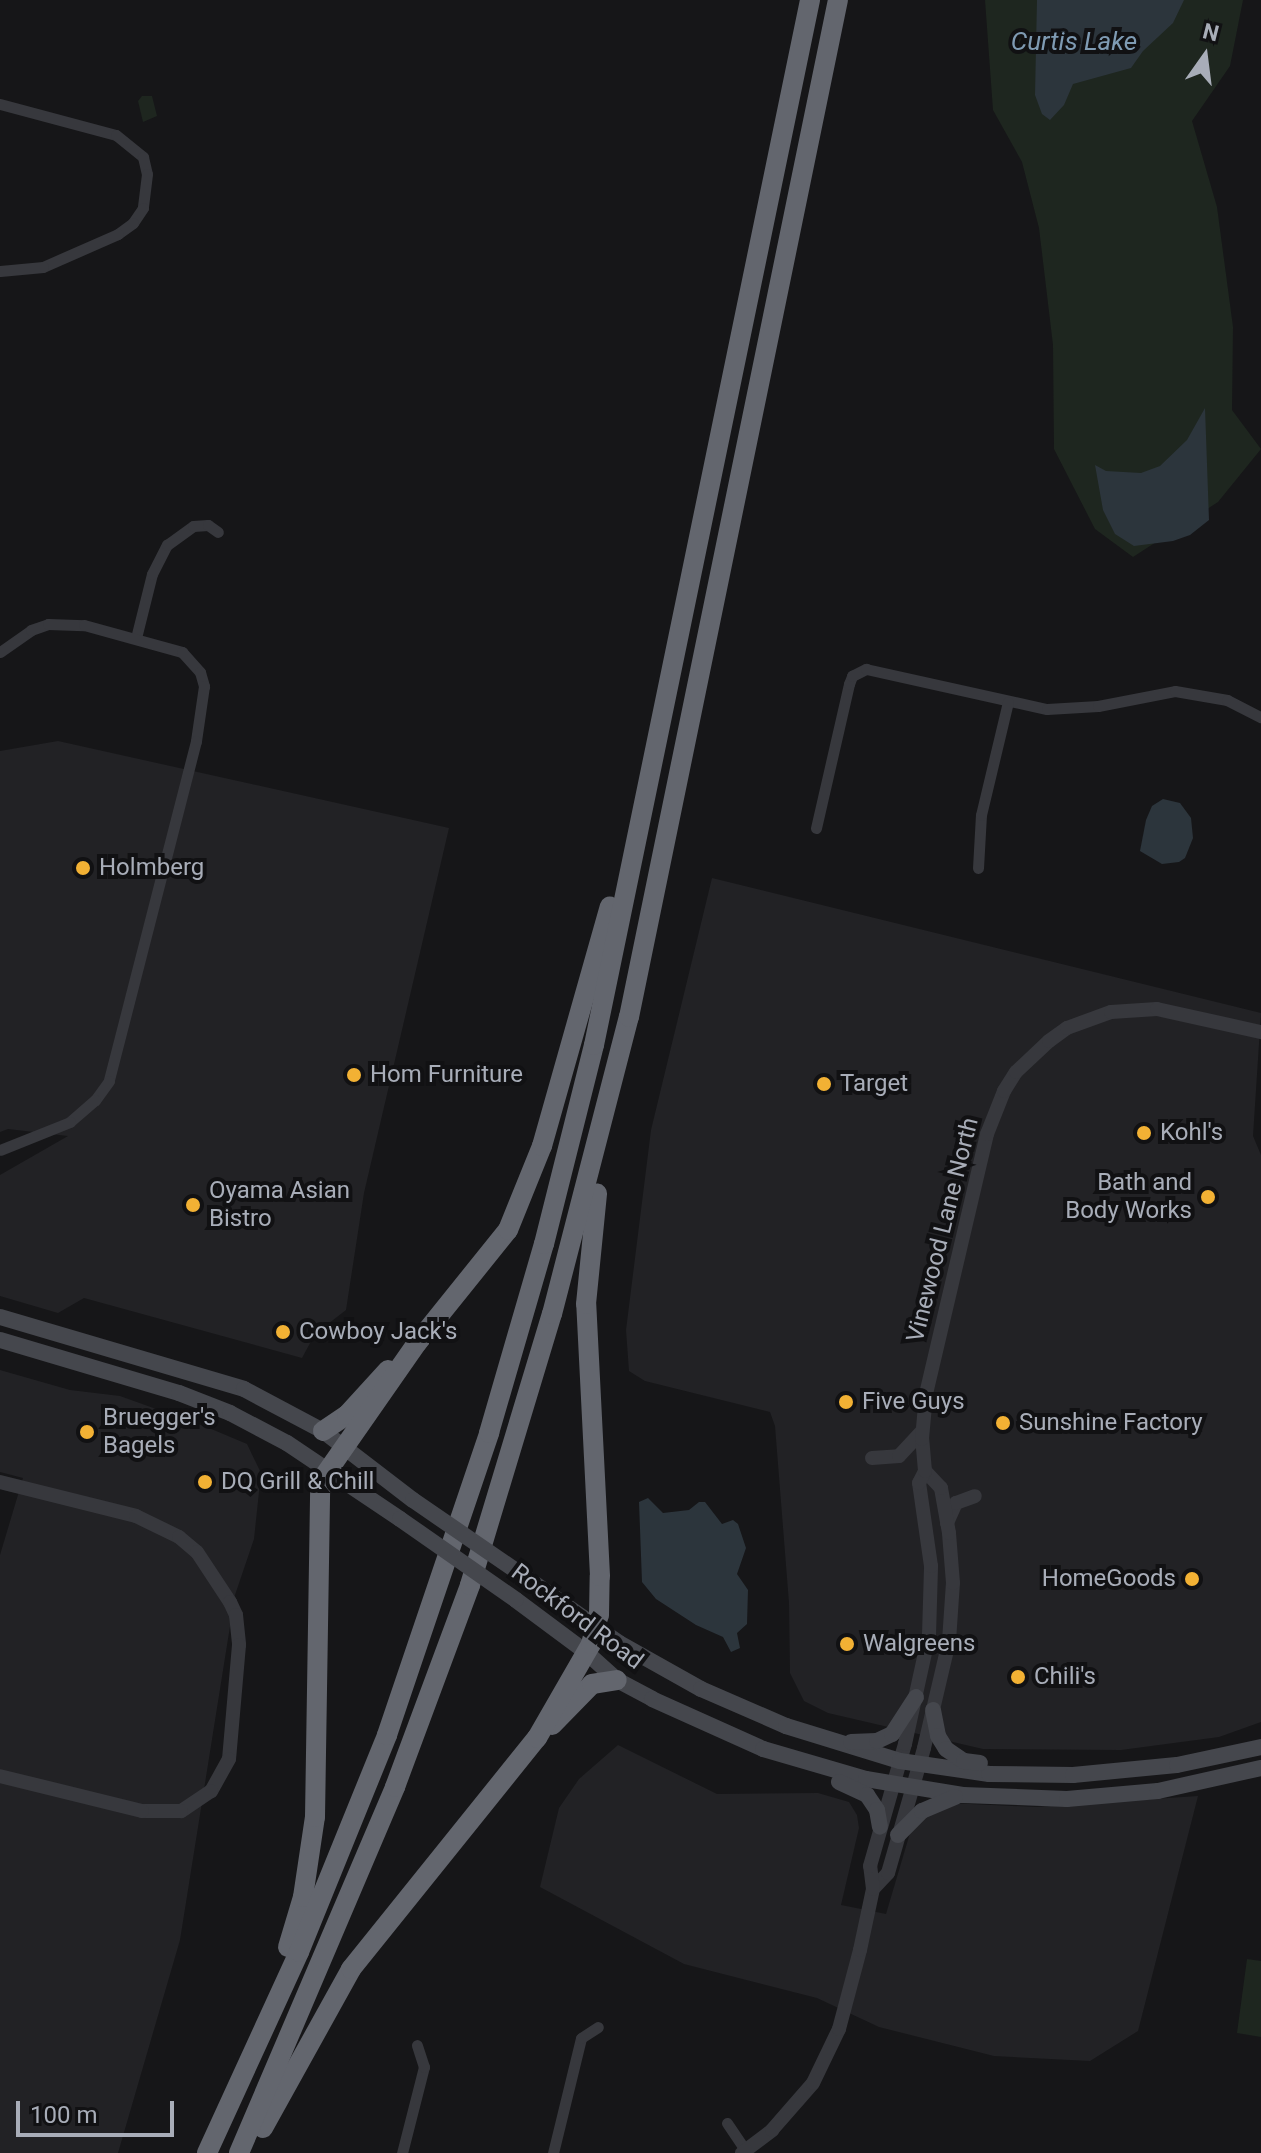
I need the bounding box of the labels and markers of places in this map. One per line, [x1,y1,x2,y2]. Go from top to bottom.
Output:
place label: Holmberg [99,854,204,882]
marker: Holmberg [74,859,92,877]
place label: Hom Furniture [370,1061,523,1089]
marker: Hom Furniture [345,1066,363,1084]
place label: Target [840,1070,908,1098]
marker: Target [815,1075,833,1093]
place label: Kohl's [1160,1119,1223,1147]
marker: Kohl's [1135,1124,1153,1142]
place label: Bath and Body Works [1065,1169,1192,1225]
place label: Oyama Asian Bistro [209,1177,350,1233]
marker: Bath and Body Works [1199,1188,1217,1206]
marker: Oyama Asian Bistro [184,1196,202,1214]
place label: Cowboy Jack's [299,1318,457,1346]
marker: Cowboy Jack's [274,1323,292,1341]
place label: Five Guys [862,1388,965,1416]
marker: Five Guys [837,1393,855,1411]
place label: Bruegger's Bagels [103,1404,216,1460]
place label: Sunshine Factory [1019,1409,1203,1437]
marker: Sunshine Factory [994,1414,1012,1432]
marker: Bruegger's Bagels [78,1423,96,1441]
place label: DQ Grill & Chill [221,1468,374,1496]
marker: DQ Grill & Chill [196,1473,214,1491]
place label: HomeGoods [1042,1565,1176,1593]
marker: HomeGoods [1183,1570,1201,1588]
place label: Walgreens [863,1630,975,1658]
marker: Walgreens [838,1635,856,1653]
place label: Chili's [1034,1663,1096,1691]
marker: Chili's [1009,1668,1027,1686]

